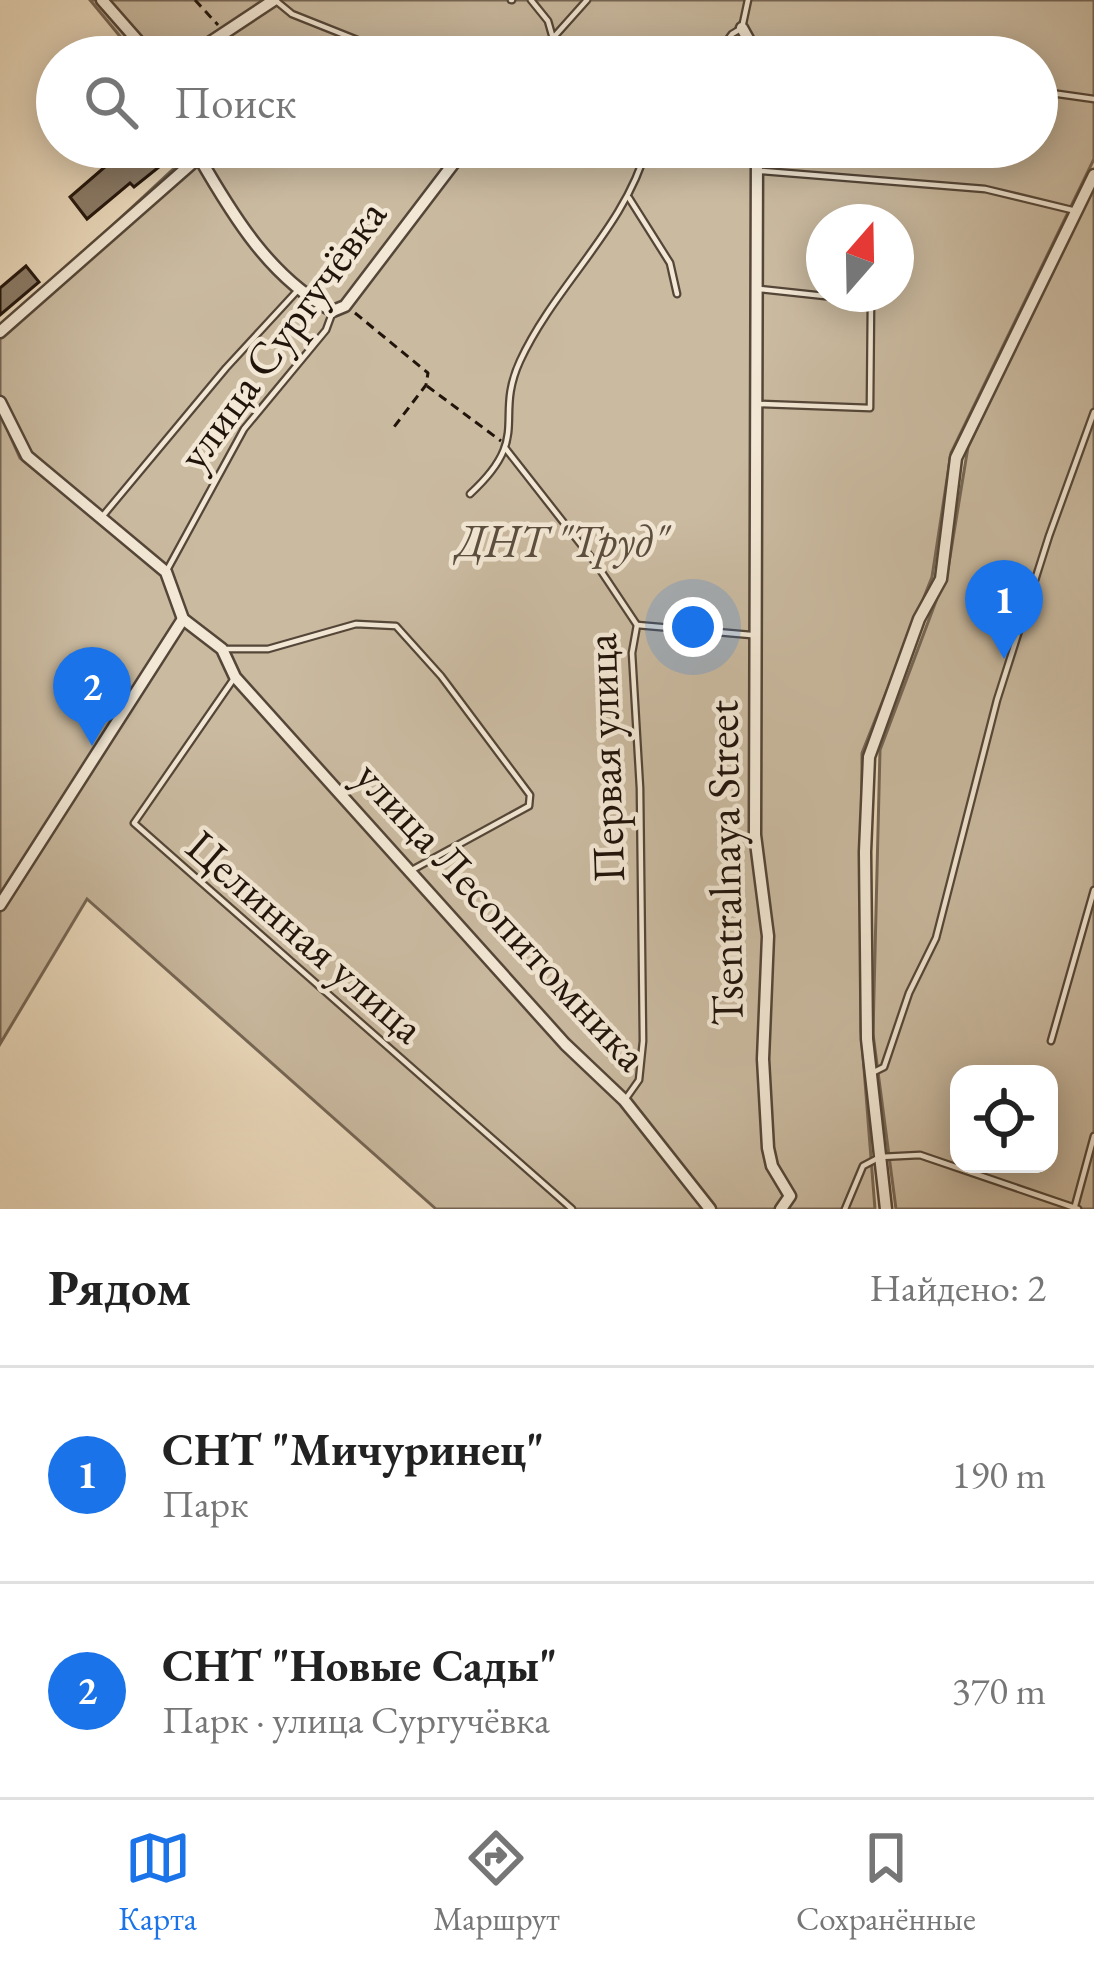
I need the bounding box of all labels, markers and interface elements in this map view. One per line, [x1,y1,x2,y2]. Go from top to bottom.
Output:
search box [36,36,1058,168]
icon: search [78,69,144,135]
text: Поиск [174,73,296,131]
street label: улица Сургучёвка [163,187,399,481]
north arrow [806,204,914,312]
park label: ДНТ "Труд" [453,511,672,569]
pin: 1 [965,560,1043,659]
your location [663,597,723,657]
street label: Первая улица [571,632,637,884]
pin: 2 [53,647,131,746]
street label: Tsentralnaya Street [692,700,756,1026]
street label: улица Лесопитомника [343,748,661,1082]
street label: Целинная улица [175,817,437,1055]
map controls [950,1065,1058,1173]
button: locate [950,1065,1058,1173]
text: Рядом [48,1254,191,1320]
text: Найдено: 2 [869,1262,1046,1313]
text: СНТ "Мичуринец" [162,1420,544,1478]
text: 1 [77,1449,97,1500]
text: 190 m [952,1449,1046,1500]
text: Парк [162,1478,249,1529]
text: СНТ "Новые Сады" [162,1636,557,1694]
text: 2 [77,1665,97,1716]
text: 370 m [952,1665,1046,1716]
text: Парк · улица Сургучёвка [162,1694,550,1745]
tab: Карта [118,1825,197,1940]
tab: Маршрут [433,1825,560,1940]
tab: Сохранённые [796,1825,976,1940]

